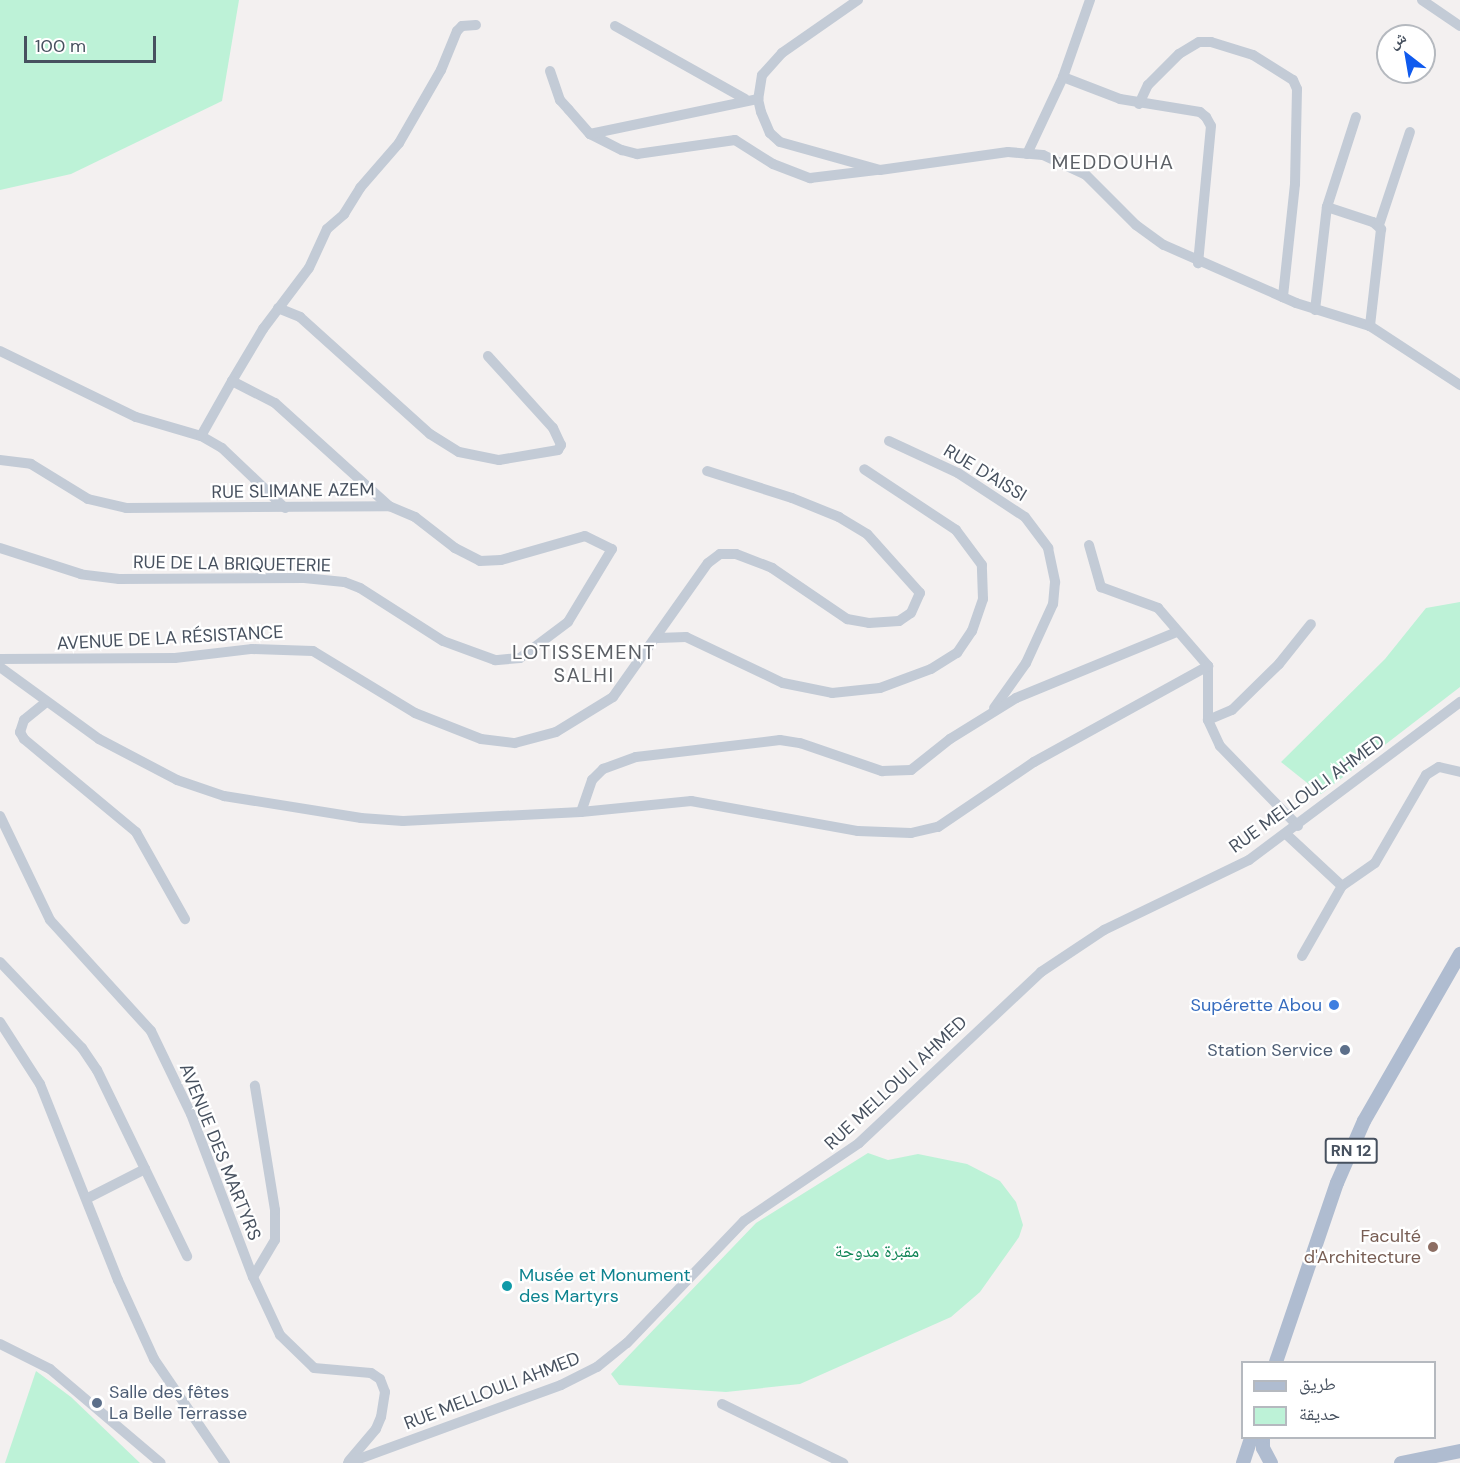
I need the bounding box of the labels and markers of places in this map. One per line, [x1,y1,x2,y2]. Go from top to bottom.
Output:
place label: Supérette Abou [1190,994,1322,1016]
marker: Supérette Abou [1327,998,1341,1012]
place label: Station Service [1207,1039,1333,1061]
marker: Station Service [1338,1043,1352,1057]
place label: Faculté d'Architecture [1304,1226,1421,1268]
marker: Faculté d'Architecture [1426,1240,1440,1254]
place label: Musée et Monument des Martyrs [519,1265,691,1308]
marker: Musée et Monument des Martyrs [500,1279,514,1293]
place label: Salle des fêtes La Belle Terrasse [109,1382,247,1424]
marker: Salle des fêtes La Belle Terrasse [90,1396,104,1410]

